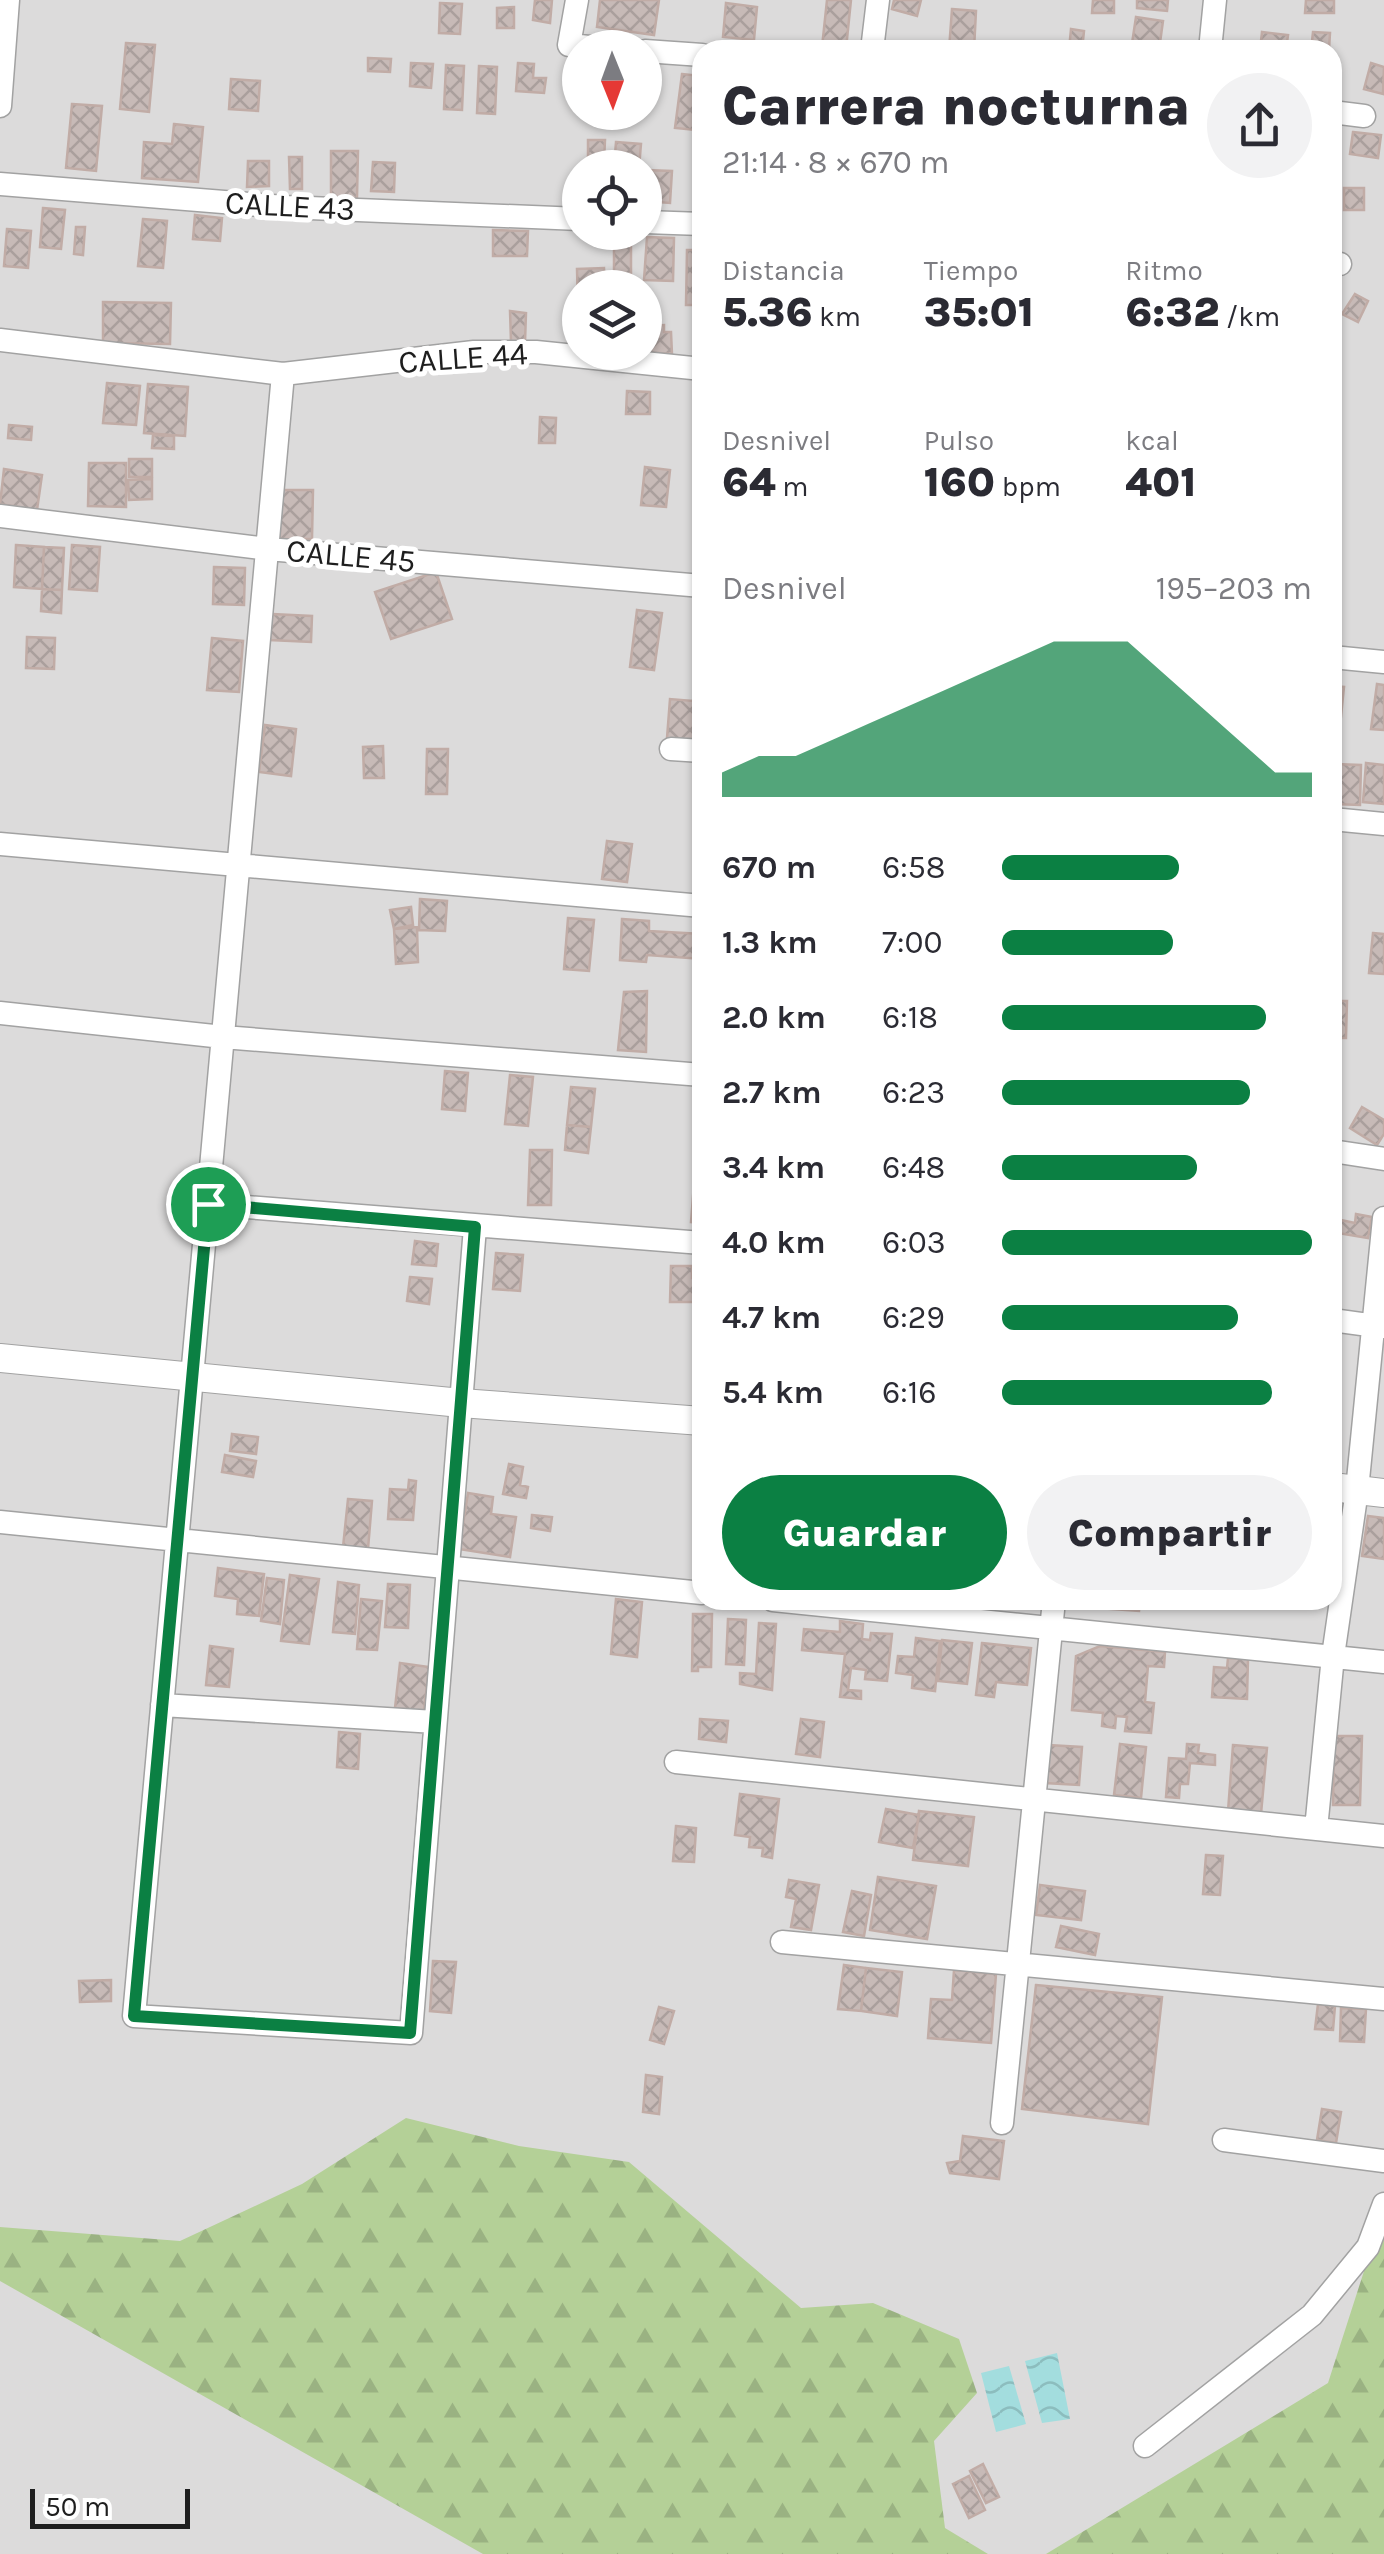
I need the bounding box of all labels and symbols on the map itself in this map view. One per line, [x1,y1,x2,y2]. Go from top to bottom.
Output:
north arrow [562,30,662,130]
street label: CALLE 43 [224,184,356,228]
street label: CALLE 44 [397,335,529,381]
street label: CALLE 45 [285,532,417,580]
pin [166,1162,251,1247]
scale bar [30,2484,190,2528]

